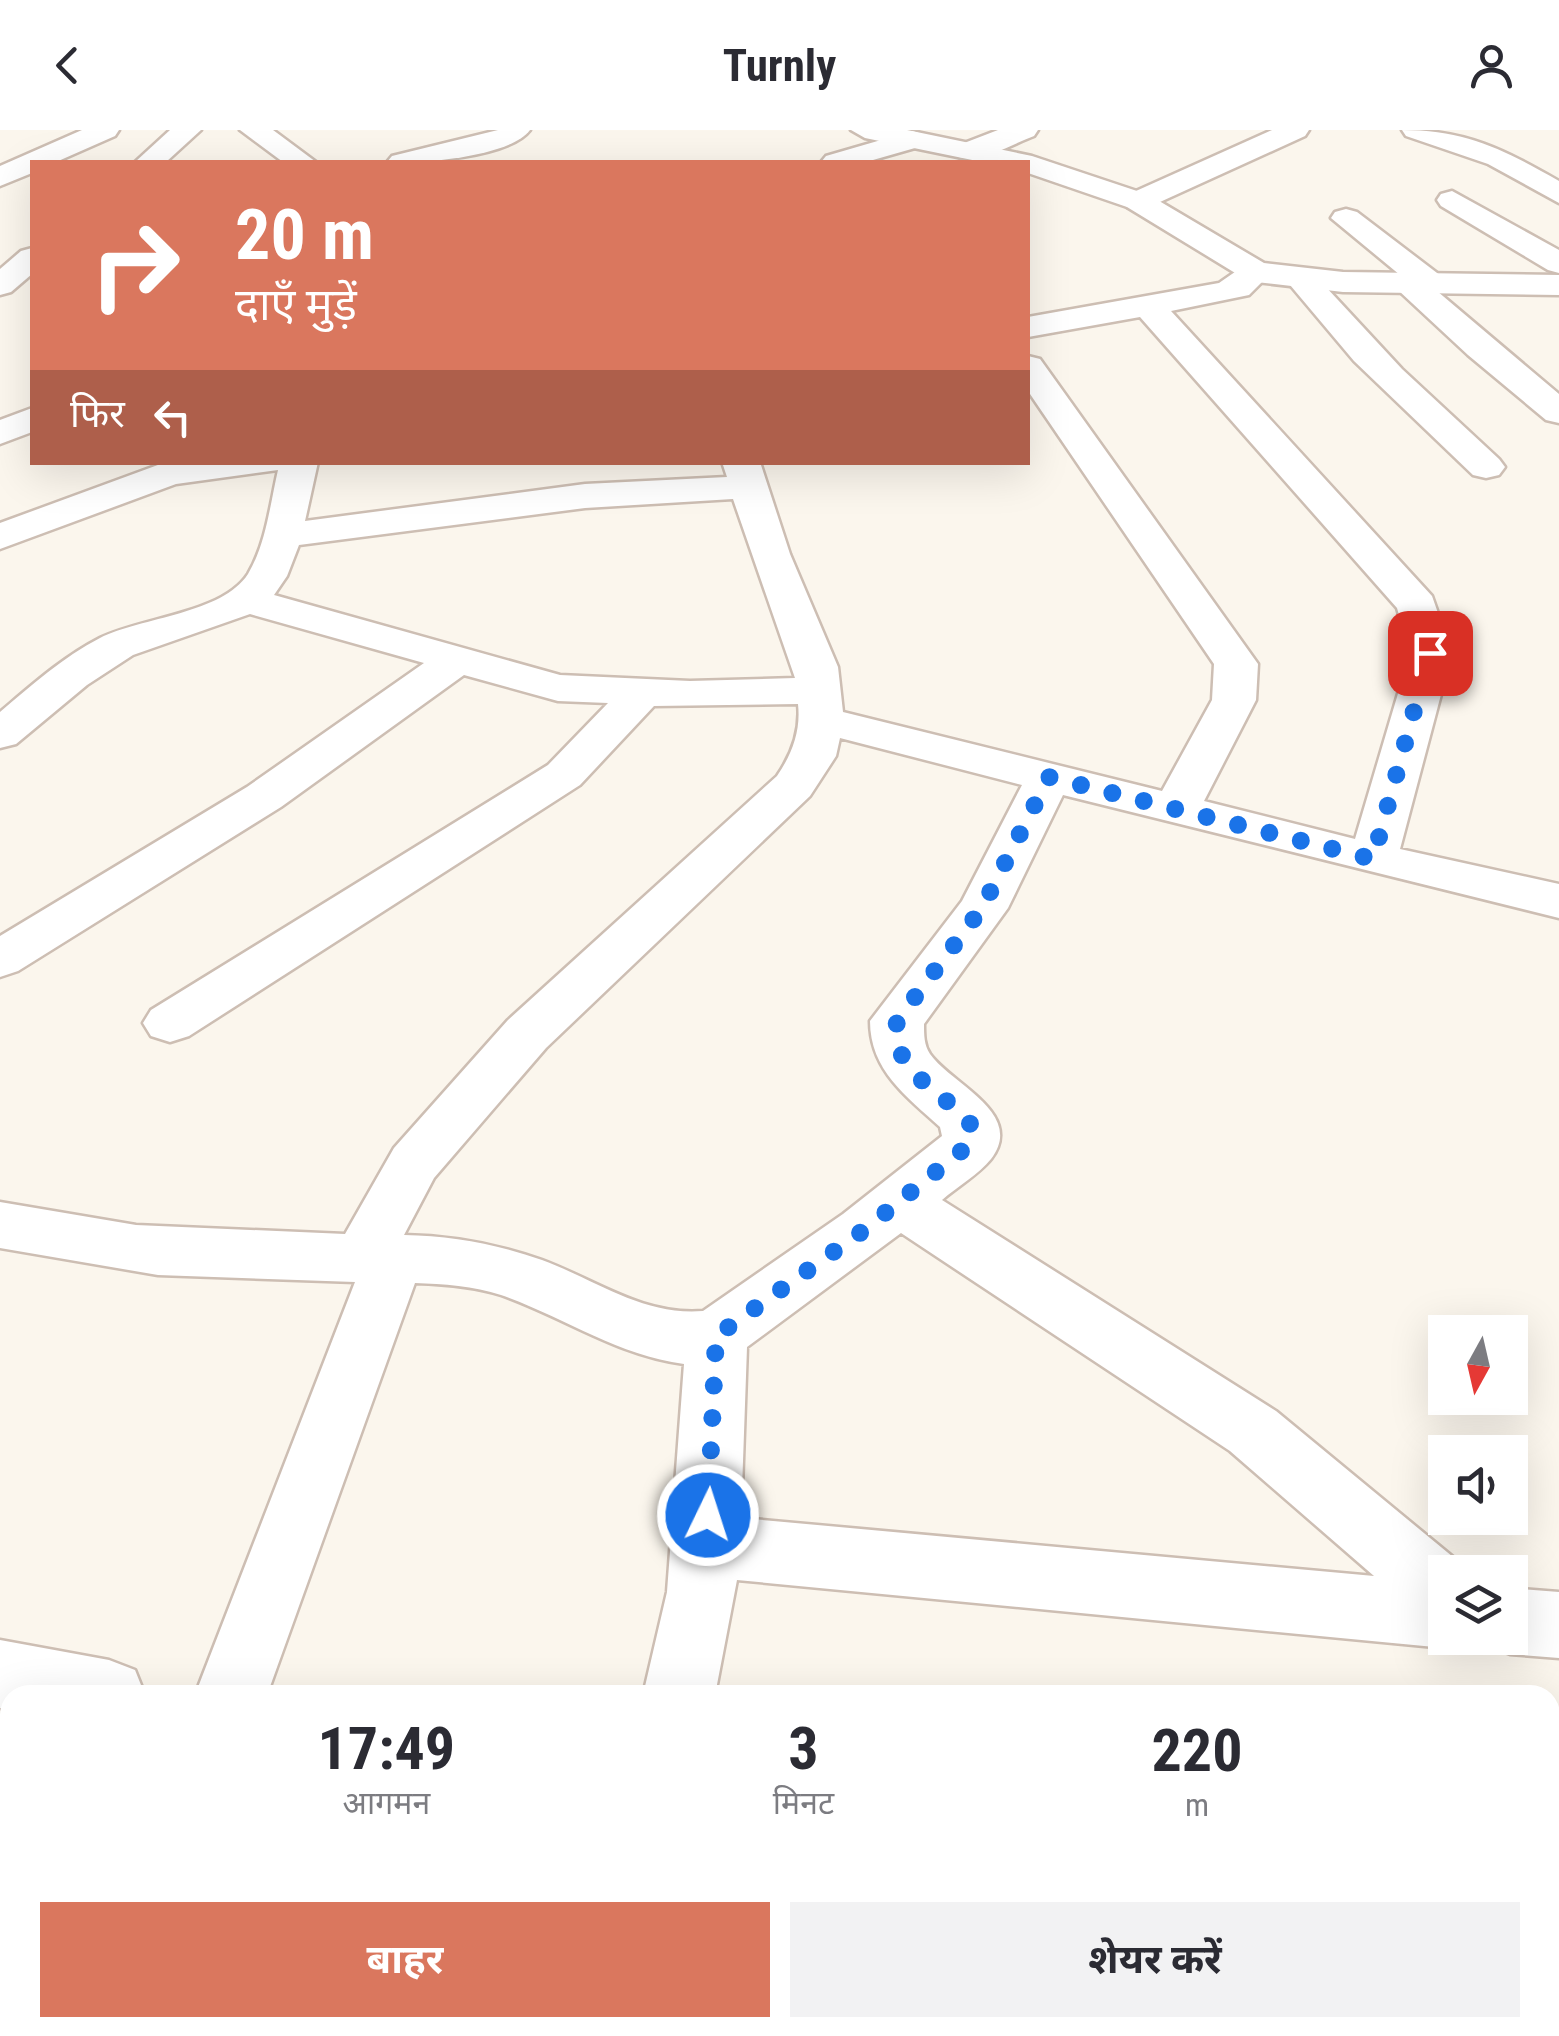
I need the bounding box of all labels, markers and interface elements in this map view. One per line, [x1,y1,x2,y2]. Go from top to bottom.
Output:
icon: back [40,38,95,93]
icon: person [1464,38,1519,93]
text: Turnly [723,39,836,92]
text: 20 m [235,194,374,276]
icon: right [70,200,200,330]
text: दाएँ मुड़ें [235,278,357,331]
icon: left [145,390,200,445]
text: फिर [70,392,125,436]
pin [1388,611,1473,696]
icon: arrive [1403,626,1458,681]
north arrow [1428,1315,1528,1415]
map controls [1428,1315,1528,1655]
button: sound [1428,1435,1528,1535]
position arrow [656,1463,760,1567]
button: layers [1428,1555,1528,1655]
text: 17:49 [318,1713,455,1784]
text: 3 [788,1713,819,1784]
text: 220 [1152,1715,1242,1786]
text: आगमन [343,1784,430,1822]
text: मिनट [773,1784,834,1822]
text: m [1185,1786,1209,1824]
button: बाहर [40,1902,770,2017]
button: शेयर करें [790,1902,1520,2017]

